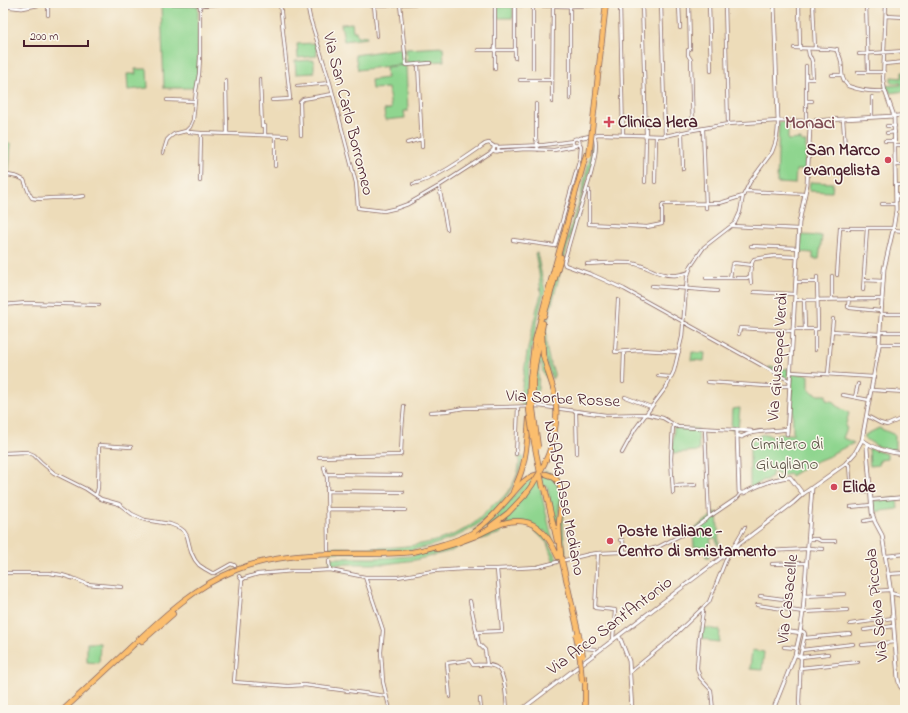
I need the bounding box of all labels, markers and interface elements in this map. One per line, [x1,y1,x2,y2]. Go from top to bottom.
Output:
scale bar [24,22,88,48]
text: 200 m [30,28,59,46]
street label: Via San Carlo Borromeo [315,29,380,198]
place label: Clinica Hera [618,110,698,135]
district label: Monaci [785,111,835,137]
marker: Clinica Hera [603,116,615,128]
place label: San Marco evangelista [804,138,880,185]
marker: San Marco evangelista [883,155,893,165]
street label: Via Giuseppe Verdi [761,292,795,423]
street label: Via Sorbe Rosse [504,383,621,414]
street label: NSA543 Asse Mediano [537,418,591,578]
park label: Cimitero di Giugliano [751,432,823,479]
place label: Elide [842,475,877,500]
marker: Elide [829,482,839,492]
place label: Poste Italiane - Centro di smistamento [618,519,777,564]
marker: Poste Italiane - Centro di smistamento [605,536,615,546]
street label: Via Selva Piccola [859,547,895,664]
street label: Via Casacelle [771,552,805,646]
street label: Via Arco Sant'Antonio [541,570,678,682]

